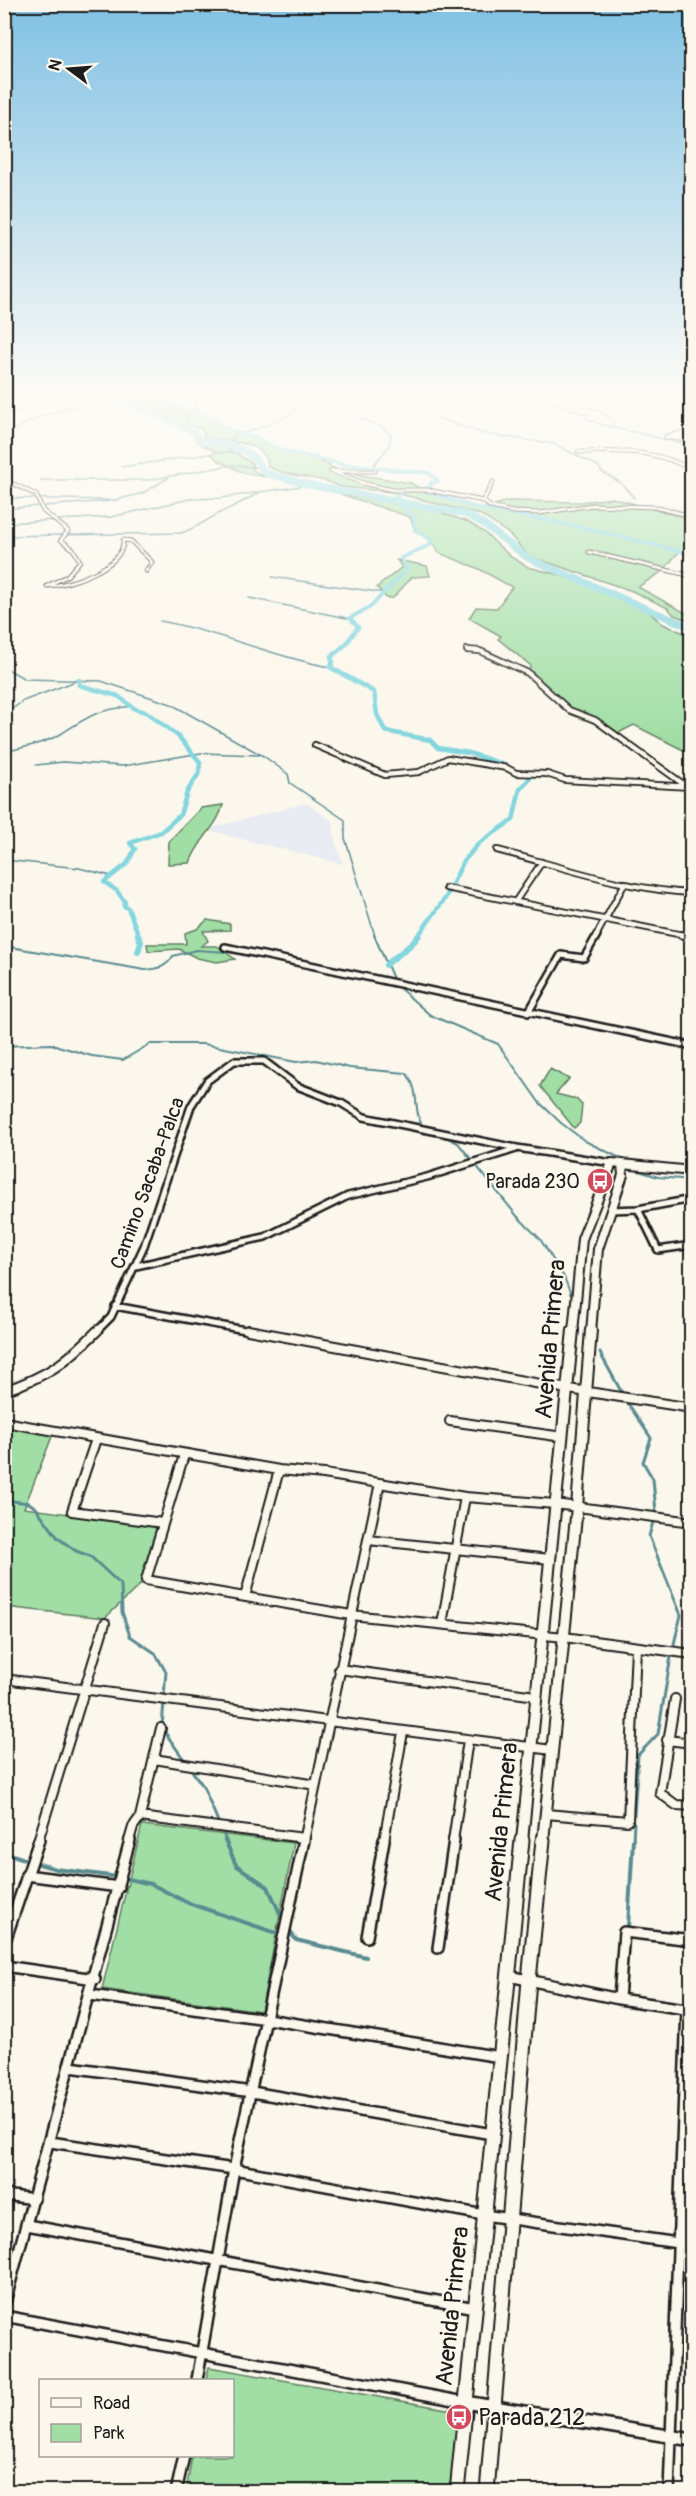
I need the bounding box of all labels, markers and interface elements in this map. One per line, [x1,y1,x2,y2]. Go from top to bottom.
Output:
north arrow [39,39,99,99]
text: N [44,57,67,73]
street label: Camino Sacaba-Palca [105,1094,190,1272]
bus stop icon: Parada 230 [585,1166,615,1196]
place label: Parada 230 [485,1169,580,1194]
street label: Avenida Primera [529,1258,572,1420]
street label: Avenida Primera [479,1741,524,1903]
street label: Avenida Primera [430,2225,475,2387]
legend [39,2379,234,2457]
text: Road [93,2392,130,2415]
bus stop icon: Parada 212 [444,2402,474,2432]
place label: Parada 212 [478,2403,586,2432]
text: Park [93,2422,125,2445]

